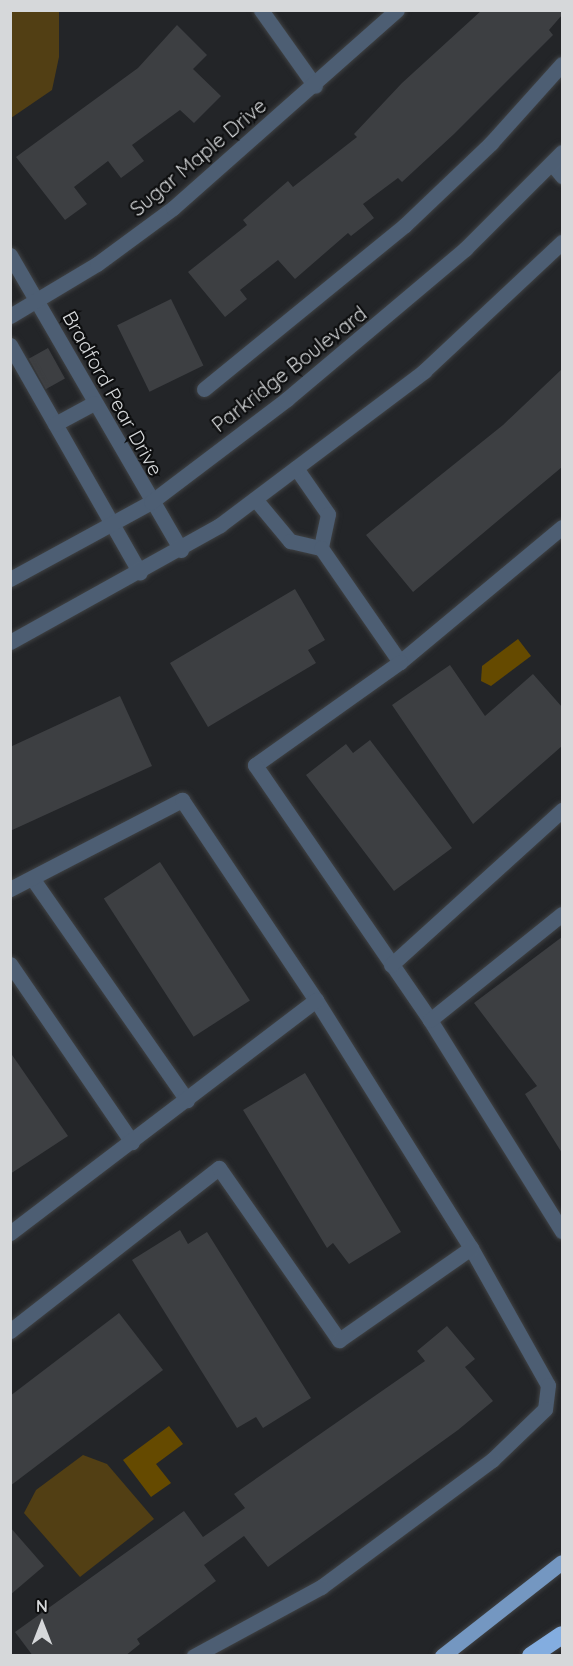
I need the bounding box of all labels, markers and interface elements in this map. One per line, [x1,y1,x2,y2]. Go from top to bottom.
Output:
street label: Sugar Maple Drive [125,93,271,221]
street label: Parkridge Boulevard [207,301,371,437]
street label: Bradford Pear Drive [58,306,168,480]
north arrow [12,1594,72,1654]
text: N [36,1596,48,1616]

